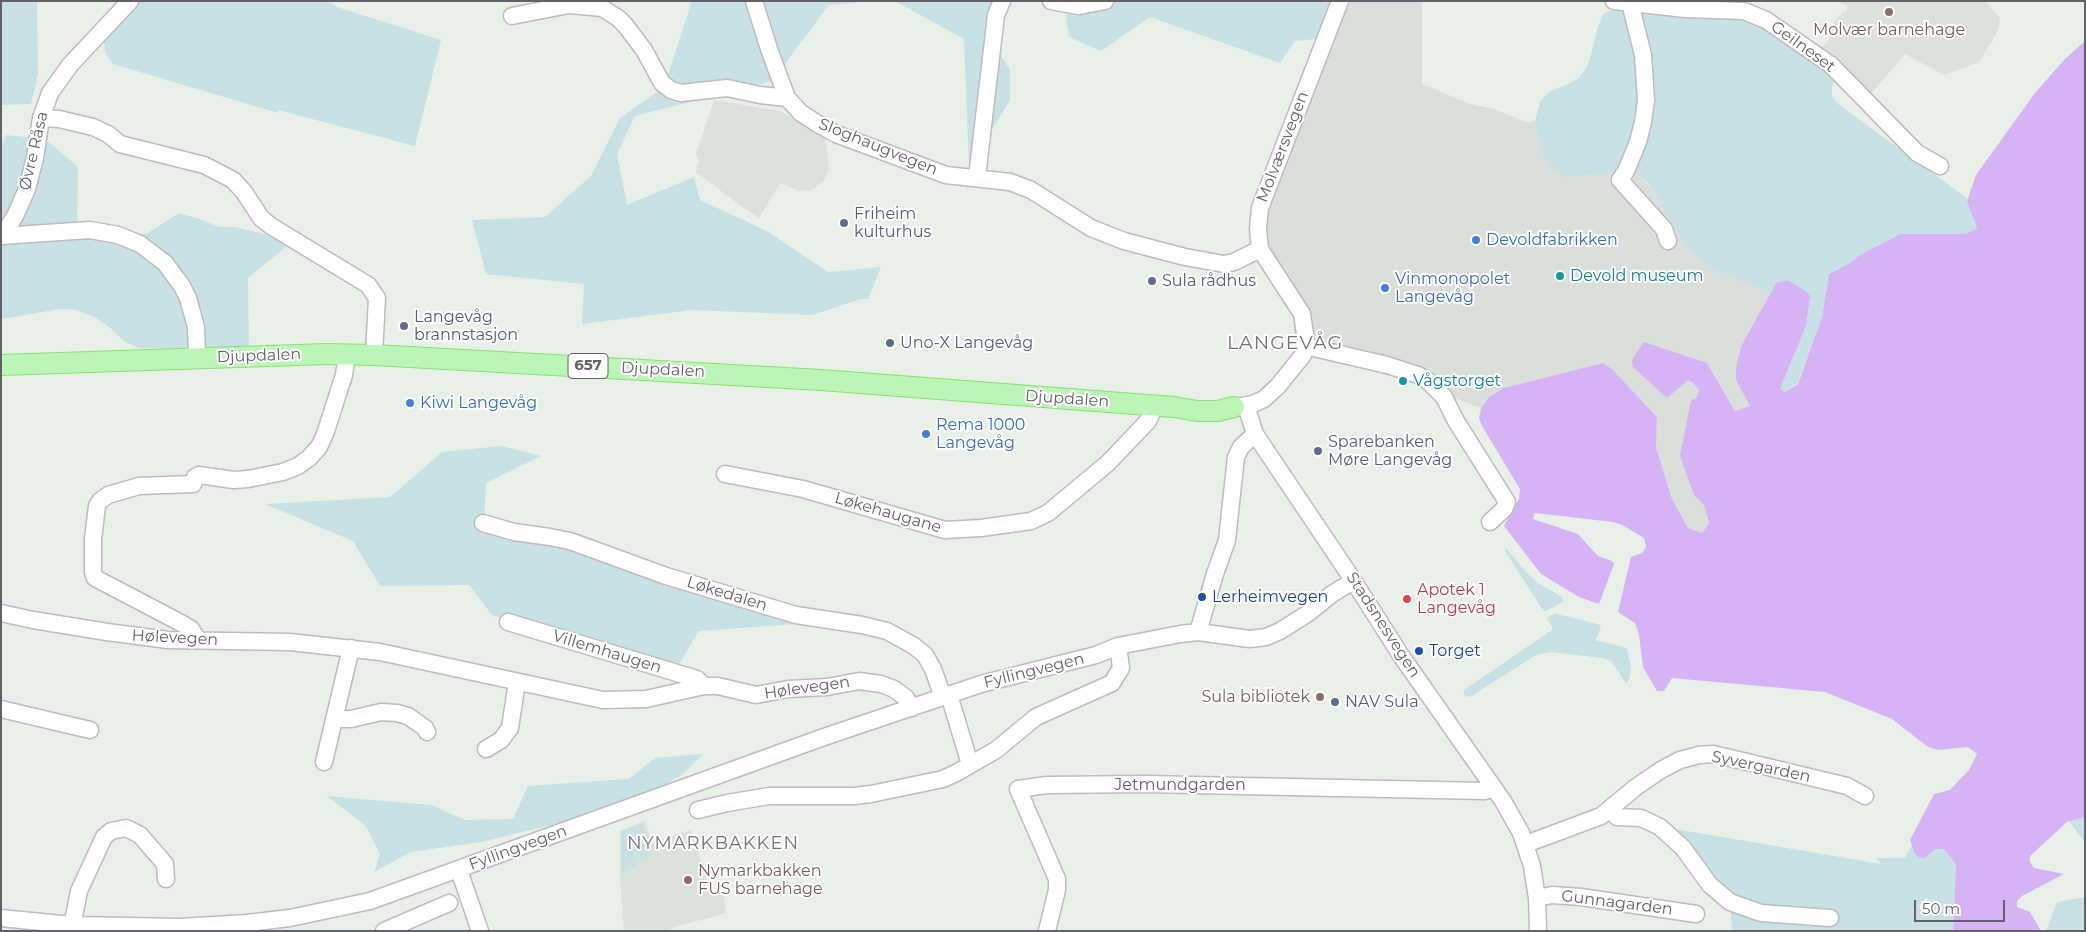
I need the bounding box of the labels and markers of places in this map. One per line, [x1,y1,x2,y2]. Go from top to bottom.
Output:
marker: Molvær barnehage [1883,6,1895,18]
place label: Molvær barnehage [1813,20,1965,40]
place label: Friheim kulturhus [854,204,931,242]
marker: Friheim kulturhus [838,217,850,229]
place label: Devoldfabrikken [1486,230,1618,250]
marker: Devoldfabrikken [1470,234,1482,246]
place label: Devold museum [1570,266,1703,286]
place label: Vinmonopolet Langevåg [1395,269,1510,307]
marker: Devold museum [1554,270,1566,282]
place label: Sula rådhus [1162,271,1256,291]
marker: Sula rådhus [1146,275,1158,287]
marker: Vinmonopolet Langevåg [1379,282,1391,294]
place label: Langevåg brannstasjon [414,307,518,345]
marker: Langevåg brannstasjon [398,320,410,332]
place label: Uno-X Langevåg [900,333,1033,353]
marker: Uno-X Langevåg [884,337,896,349]
place label: Vågstorget [1413,371,1501,391]
marker: Vågstorget [1397,375,1409,387]
place label: Kiwi Langevåg [420,393,537,413]
marker: Kiwi Langevåg [404,397,416,409]
place label: Rema 1000 Langevåg [936,415,1025,453]
marker: Rema 1000 Langevåg [920,428,932,440]
place label: Sparebanken Møre Langevåg [1328,432,1452,470]
marker: Sparebanken Møre Langevåg [1312,445,1324,457]
place label: Apotek 1 Langevåg [1417,580,1496,618]
place label: Lerheimvegen [1212,587,1328,607]
marker: Lerheimvegen [1196,591,1208,603]
marker: Apotek 1 Langevåg [1401,593,1413,605]
place label: Torget [1429,641,1481,661]
marker: Torget [1413,645,1425,657]
place label: Sula bibliotek [1201,687,1310,707]
marker: Sula bibliotek [1314,691,1326,703]
place label: NAV Sula [1345,692,1419,712]
marker: NAV Sula [1329,696,1341,708]
place label: Nymarkbakken FUS barnehage [698,861,823,899]
marker: Nymarkbakken FUS barnehage [682,874,694,886]

